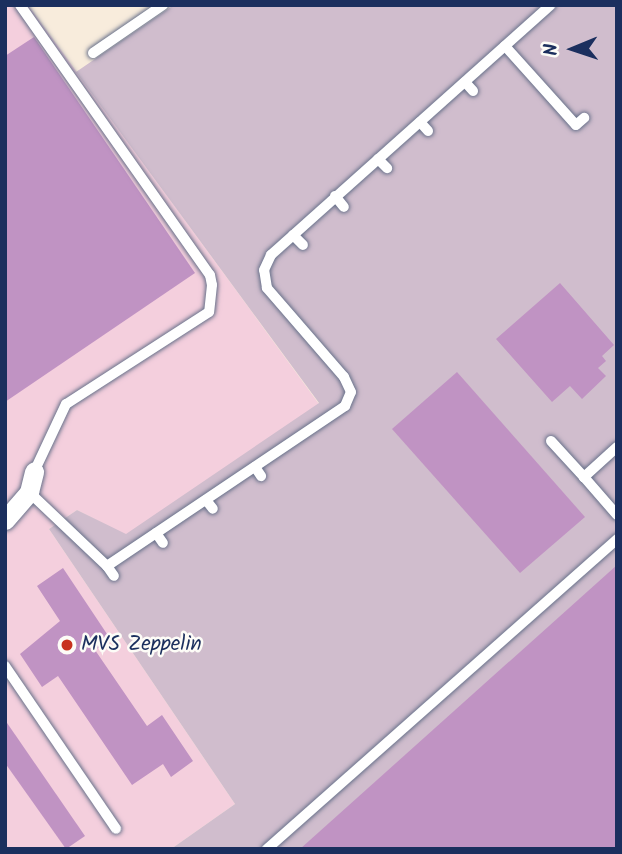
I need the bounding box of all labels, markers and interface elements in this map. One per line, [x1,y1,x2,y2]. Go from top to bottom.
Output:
north arrow [538,14,608,84]
text: N [537,43,567,56]
place label: MVS Zeppelin [81,632,202,658]
marker: MVS Zeppelin [59,637,75,653]

